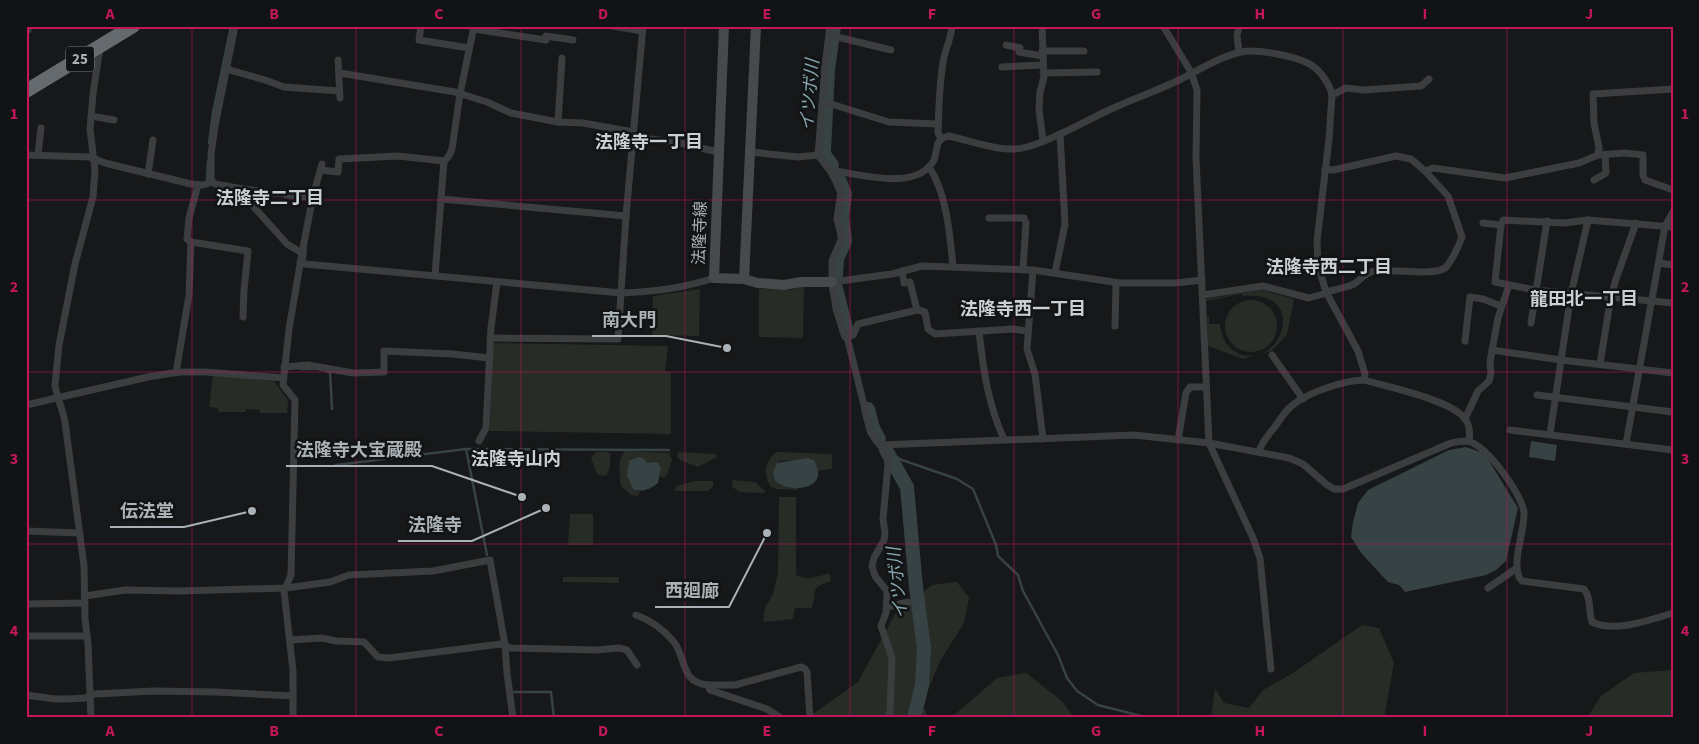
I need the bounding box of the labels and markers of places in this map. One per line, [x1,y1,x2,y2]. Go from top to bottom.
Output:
callout: 南大門 [592,303,666,336]
callout: 法隆寺大宝蔵殿 [286,433,432,466]
callout: 伝法堂 [110,494,184,527]
callout: 法隆寺 [398,508,472,541]
callout: 西廻廊 [655,574,729,607]

